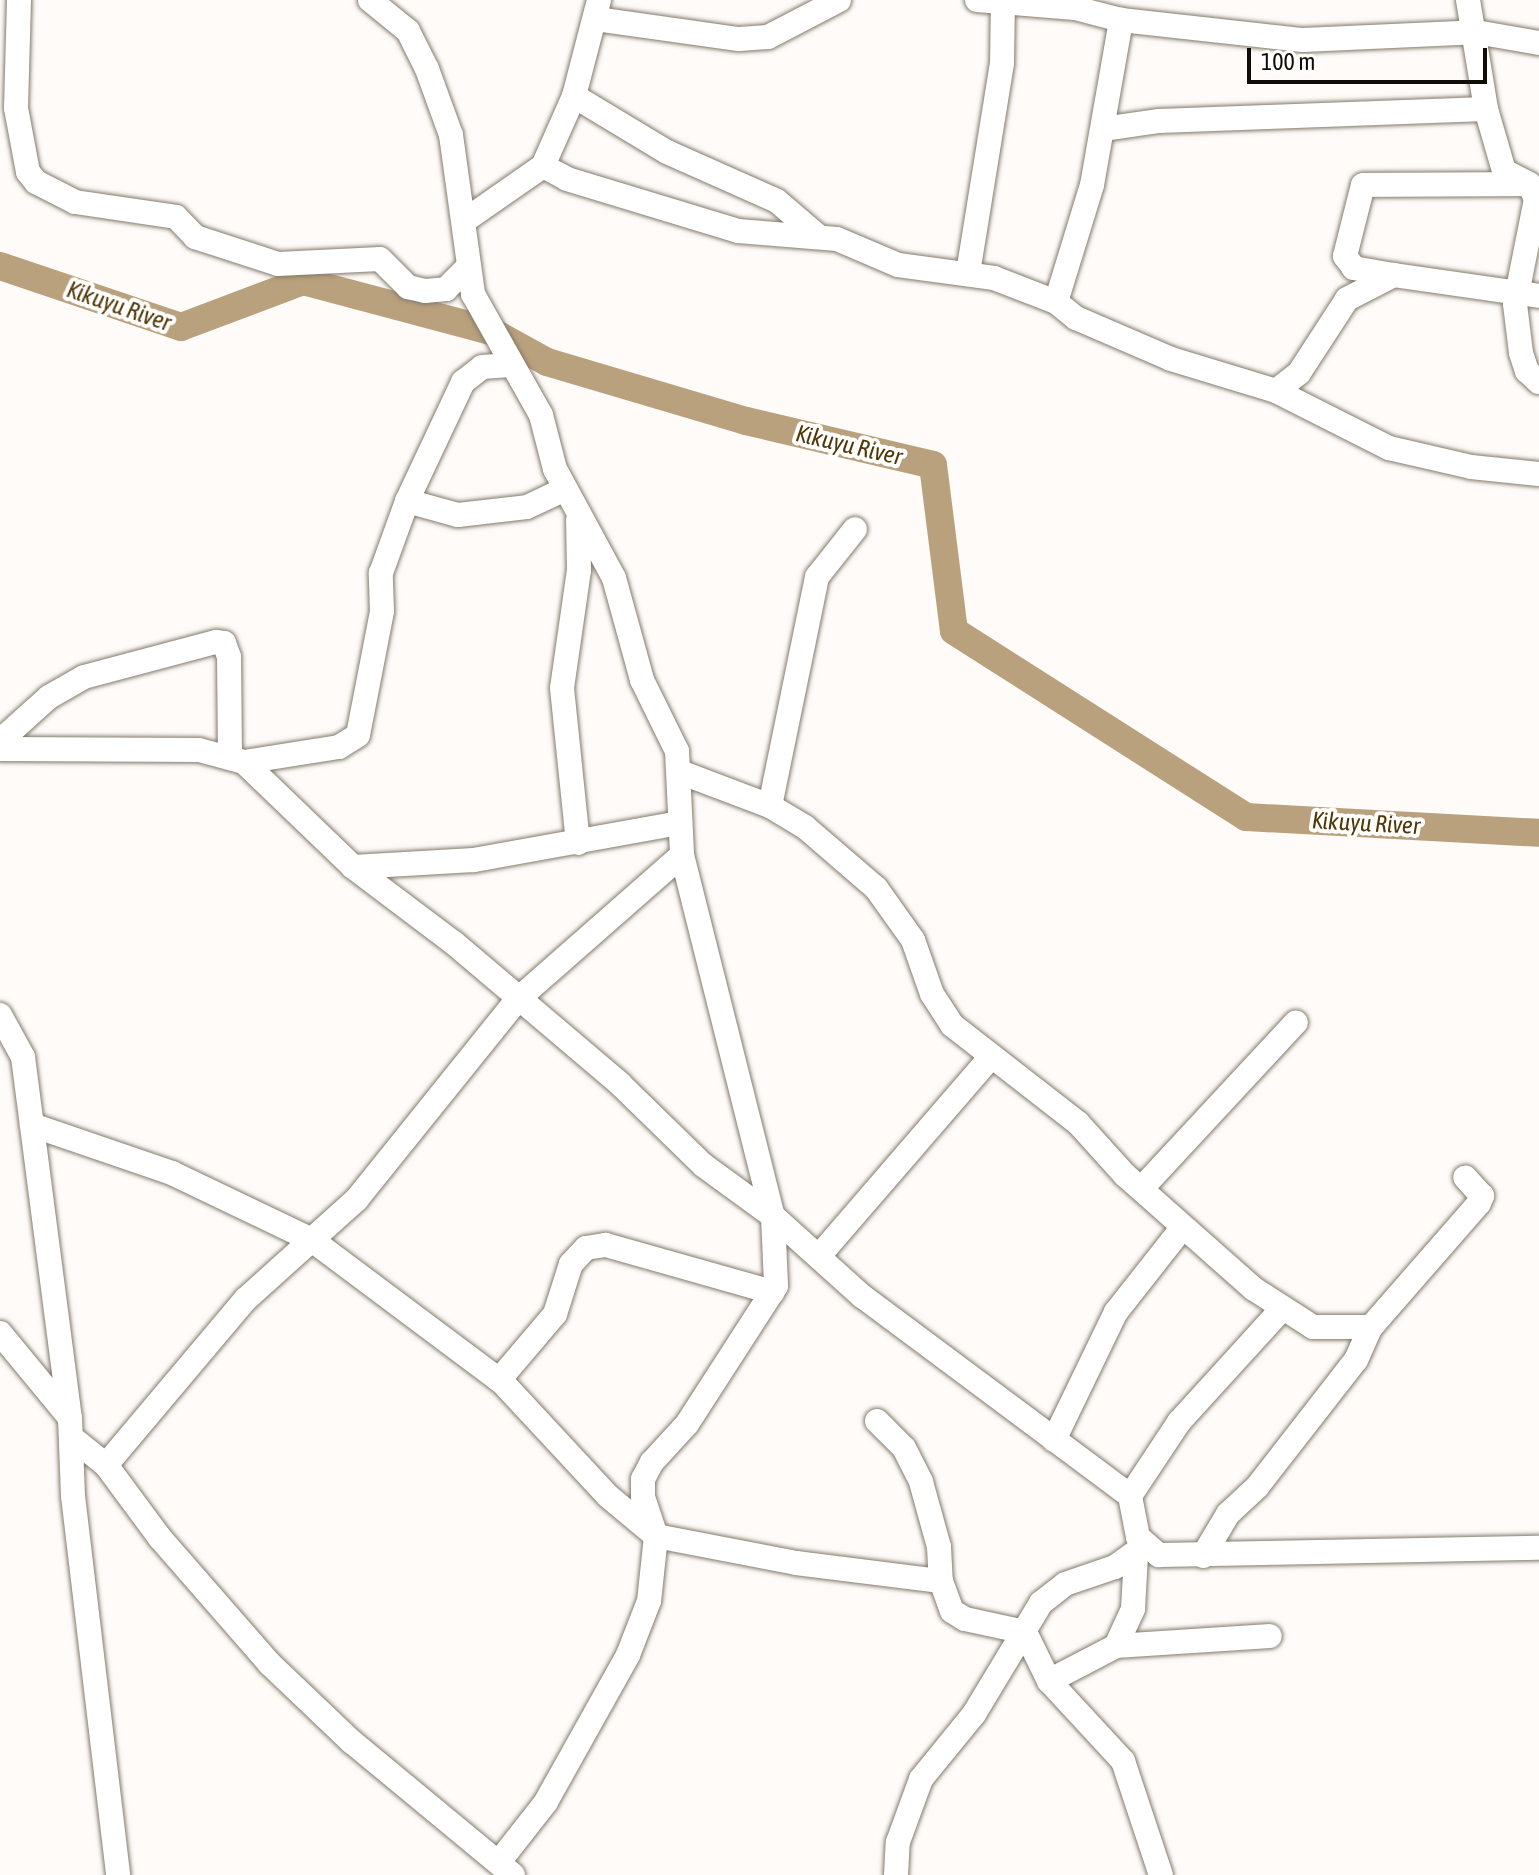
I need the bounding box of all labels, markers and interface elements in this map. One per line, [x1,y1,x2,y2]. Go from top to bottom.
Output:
scale bar [1251,32,1491,82]
text: 100 m [1261,48,1315,75]
water label: Kikuyu River [63,275,175,337]
water label: Kikuyu River [793,419,905,471]
water label: Kikuyu River [1311,806,1421,840]

